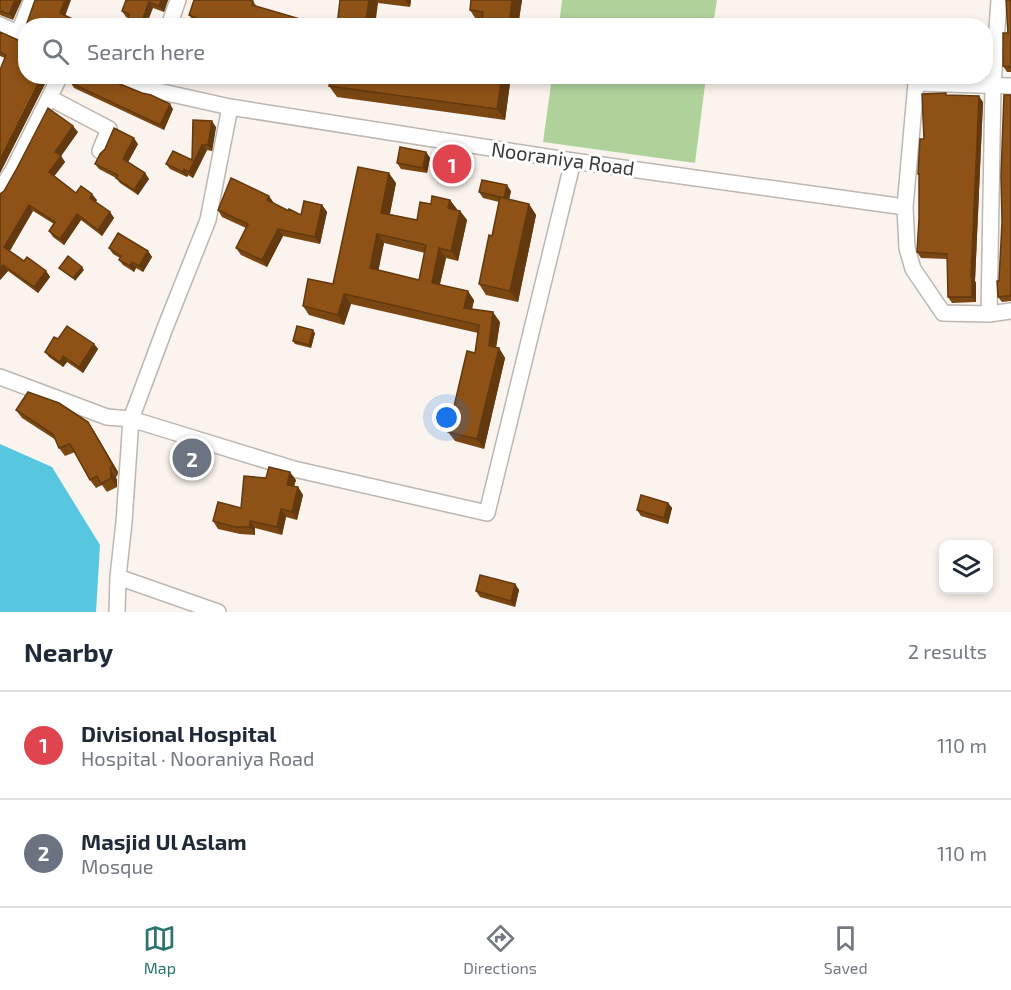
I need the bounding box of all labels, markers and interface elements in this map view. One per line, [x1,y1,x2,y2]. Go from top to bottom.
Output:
search box [18,18,993,84]
icon: search [39,35,72,68]
text: Search here [87,38,205,64]
street label: Nooraniya Road [490,136,636,180]
pin: 1 [432,142,472,186]
your location [432,403,461,432]
pin: 2 [172,436,212,480]
map controls [939,540,993,594]
button: layers [939,540,993,594]
text: Nearby [24,636,113,667]
text: 2 results [908,639,987,663]
text: Divisional Hospital [81,720,277,746]
text: 1 [39,733,48,757]
text: 110 m [937,733,987,757]
text: Hospital · Nooraniya Road [81,746,315,770]
text: Masjid Ul Aslam [81,828,247,854]
text: 2 [38,841,49,865]
text: 110 m [937,841,987,865]
text: Mosque [81,854,154,878]
tab: Map [143,922,176,977]
tab: Directions [463,922,537,977]
tab: Saved [824,922,868,977]

